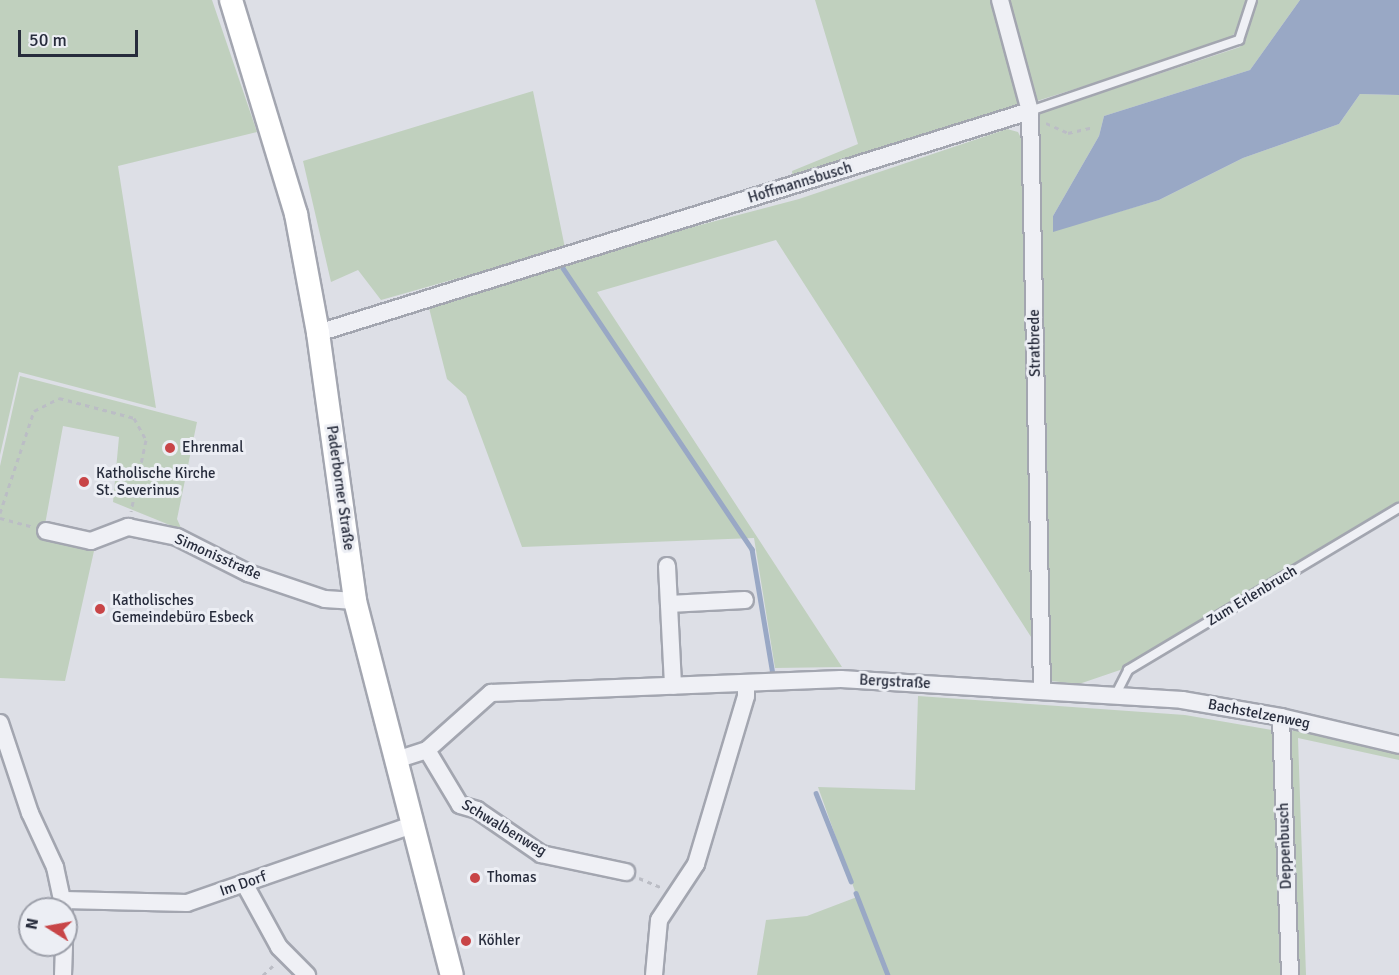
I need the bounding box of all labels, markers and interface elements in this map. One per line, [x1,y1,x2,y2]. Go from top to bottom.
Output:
scale bar [21,18,141,56]
text: 50 m [29,29,67,51]
street label: Hoffmannsbusch [746,159,854,207]
street label: Stratbrede [1025,309,1045,377]
street label: Paderborner Straße [322,424,358,552]
place label: Ehrenmal [182,439,244,457]
marker: Ehrenmal [163,441,177,455]
place label: Katholische Kirche St. Severinus [96,464,216,499]
marker: Katholische Kirche St. Severinus [77,475,91,489]
street label: Simonisstraße [172,530,264,584]
street label: Zum Erlenbruch [1204,562,1300,630]
place label: Katholisches Gemeindebüro Esbeck [112,591,254,626]
marker: Katholisches Gemeindebüro Esbeck [93,602,107,616]
street label: Bergstraße [859,671,931,693]
street label: Bachstelzenweg [1206,695,1312,733]
street label: Schwalbenweg [458,796,550,860]
street label: Deppenbusch [1274,802,1296,890]
street label: Im Dorf [217,868,269,900]
place label: Thomas [487,869,536,887]
marker: Thomas [468,871,482,885]
north arrow [18,897,78,957]
text: N [21,917,43,931]
place label: Köhler [478,932,520,950]
marker: Köhler [459,934,473,948]

